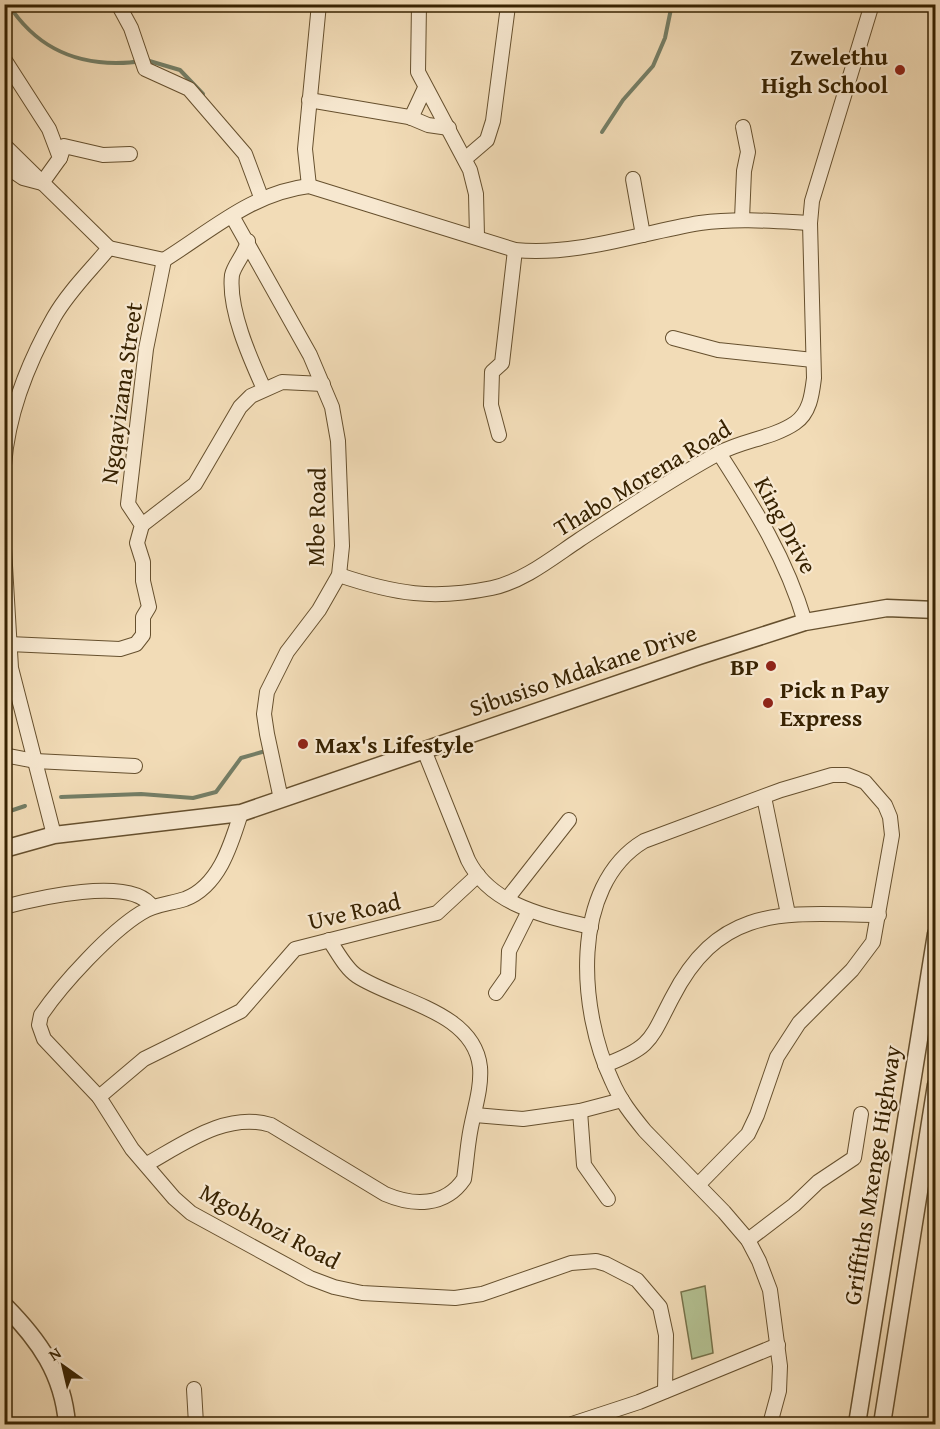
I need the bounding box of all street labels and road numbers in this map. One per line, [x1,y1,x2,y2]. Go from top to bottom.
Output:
street label: Ngqayizana Street [91,299,151,486]
street label: Thabo Morena Road [547,411,737,545]
street label: Mbe Road [298,467,334,567]
street label: King Drive [746,470,826,580]
street label: Sibusiso Mdakane Drive [465,615,701,725]
street label: Uve Road [304,883,404,939]
street label: Griffiths Mxenge Highway [834,1043,910,1307]
street label: Mgobhozi Road [193,1174,347,1278]

